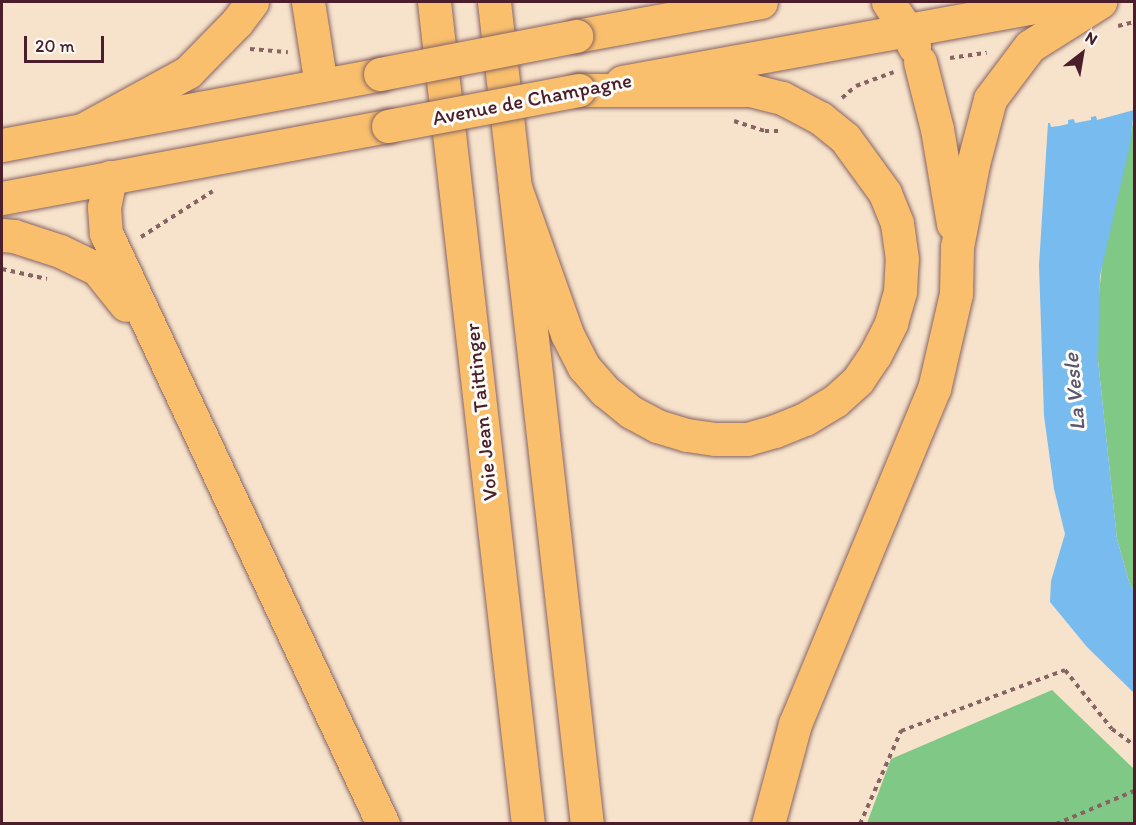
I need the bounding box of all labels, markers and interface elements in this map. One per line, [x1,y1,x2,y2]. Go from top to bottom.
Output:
scale bar [27,24,106,62]
north arrow [1052,24,1112,84]
text: N [1082,27,1101,49]
text: 20 m [35,35,75,57]
street label: Avenue de Champagne [430,67,634,131]
street label: Voie Jean Taittinger [459,323,503,501]
water label: La Vesle [1058,353,1090,431]

